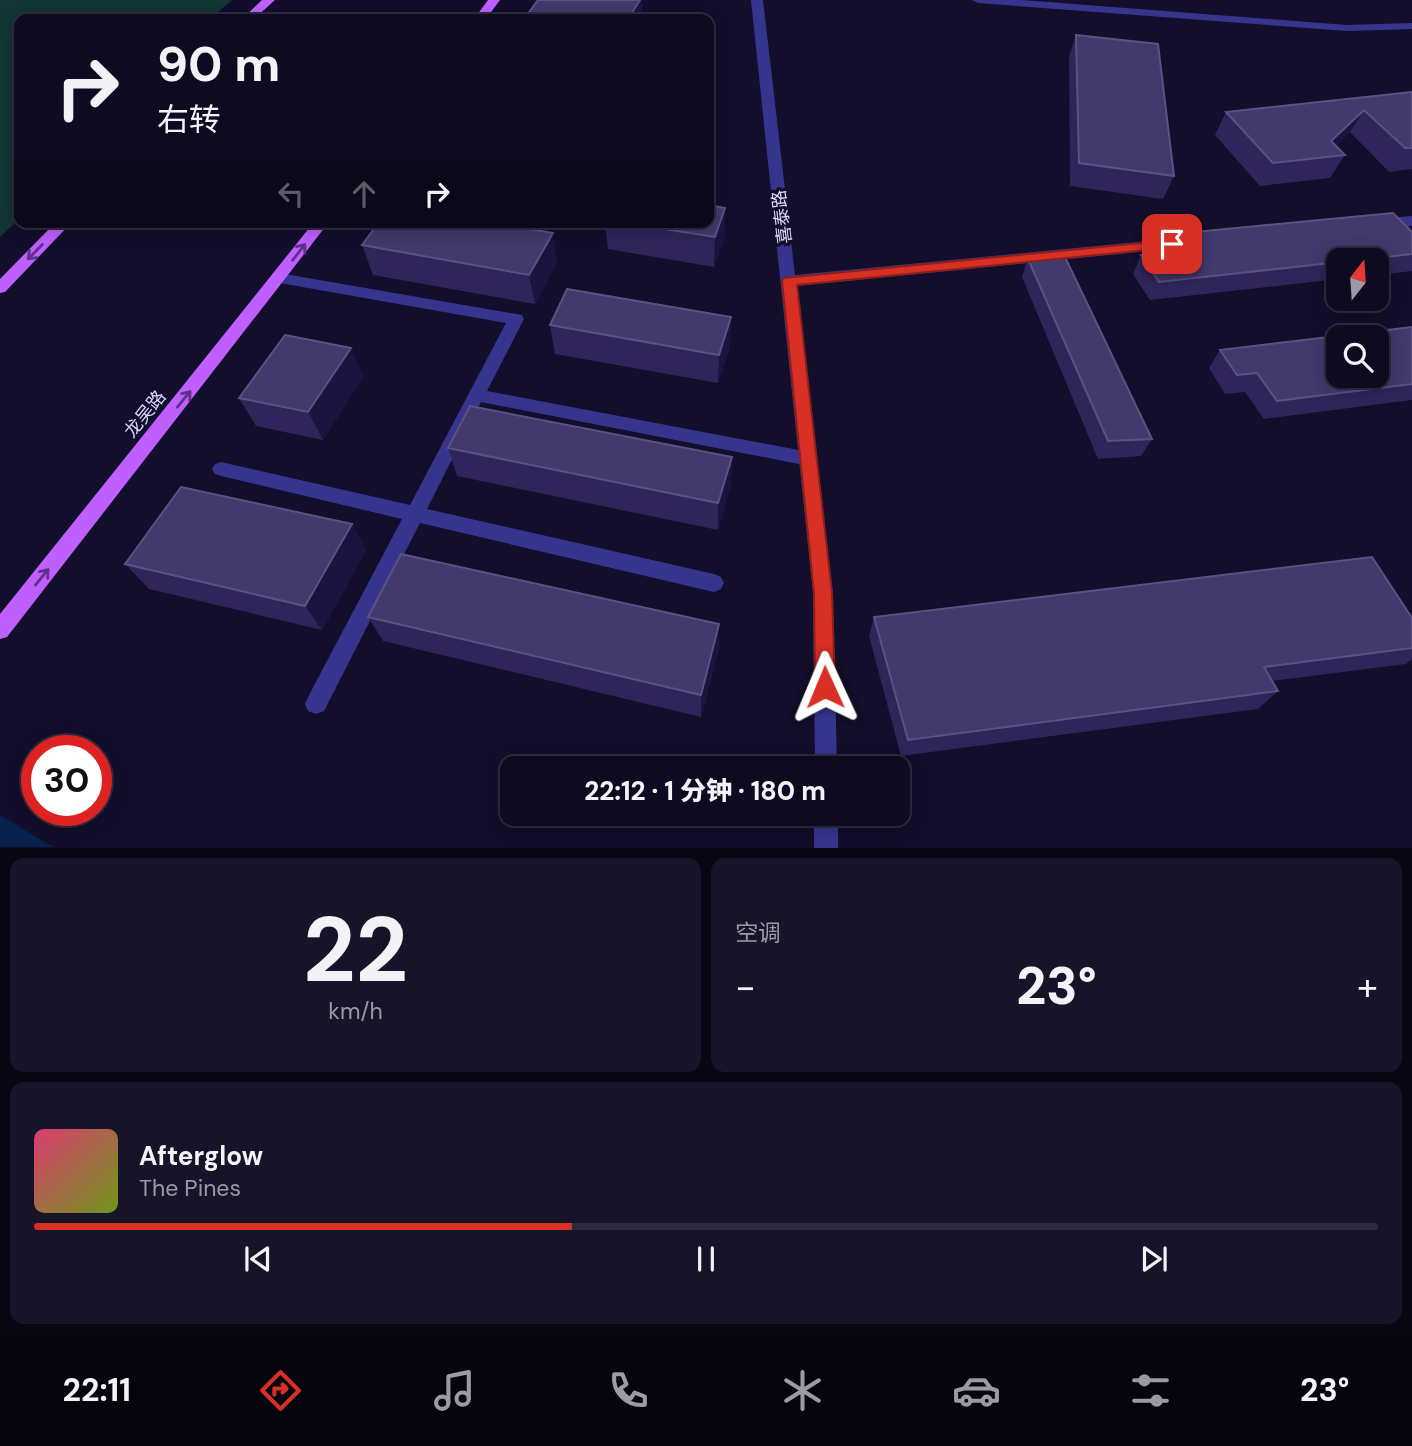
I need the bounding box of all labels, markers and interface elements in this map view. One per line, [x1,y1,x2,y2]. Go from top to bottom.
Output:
text: 90 m [157,32,280,96]
icon: right [42,42,133,133]
text: 右转 [157,99,221,141]
icon: left [272,175,310,213]
icon: ahead [345,175,383,213]
icon: right [418,175,456,213]
street label: 喜泰路 [767,189,797,245]
pin [1142,214,1202,274]
icon: arrive [1153,225,1191,263]
one-way arrow [27,243,44,260]
one-way arrow [292,243,307,262]
north arrow [1326,248,1390,312]
map controls [1326,248,1389,388]
button: search [1326,325,1389,388]
street label: 龙吴路 [119,385,171,443]
one-way arrow [176,390,192,408]
one-way arrow [35,568,50,586]
position arrow [788,650,862,724]
speed limit sign: 30 [21,735,112,826]
text: 22:12 · 1 分钟 · 180 m [584,774,826,808]
text: 22 [303,891,408,1009]
text: 空调 [735,918,781,948]
text: 23° [1016,952,1097,1020]
text: − [735,962,756,1012]
text: + [1357,962,1378,1012]
text: km/h [328,996,383,1026]
text: Afterglow [139,1139,263,1173]
text: The Pines [139,1173,241,1203]
icon: previous [239,1240,277,1278]
icon: pause [687,1240,725,1278]
icon: next [1135,1240,1173,1278]
icon: directions [256,1366,305,1415]
icon: music [430,1366,479,1415]
icon: phone [604,1366,653,1415]
icon: climate [778,1366,827,1415]
icon: car [952,1366,1001,1415]
icon: filters [1126,1366,1175,1415]
text: 22:11 [63,1369,131,1411]
text: 23° [1300,1369,1349,1411]

